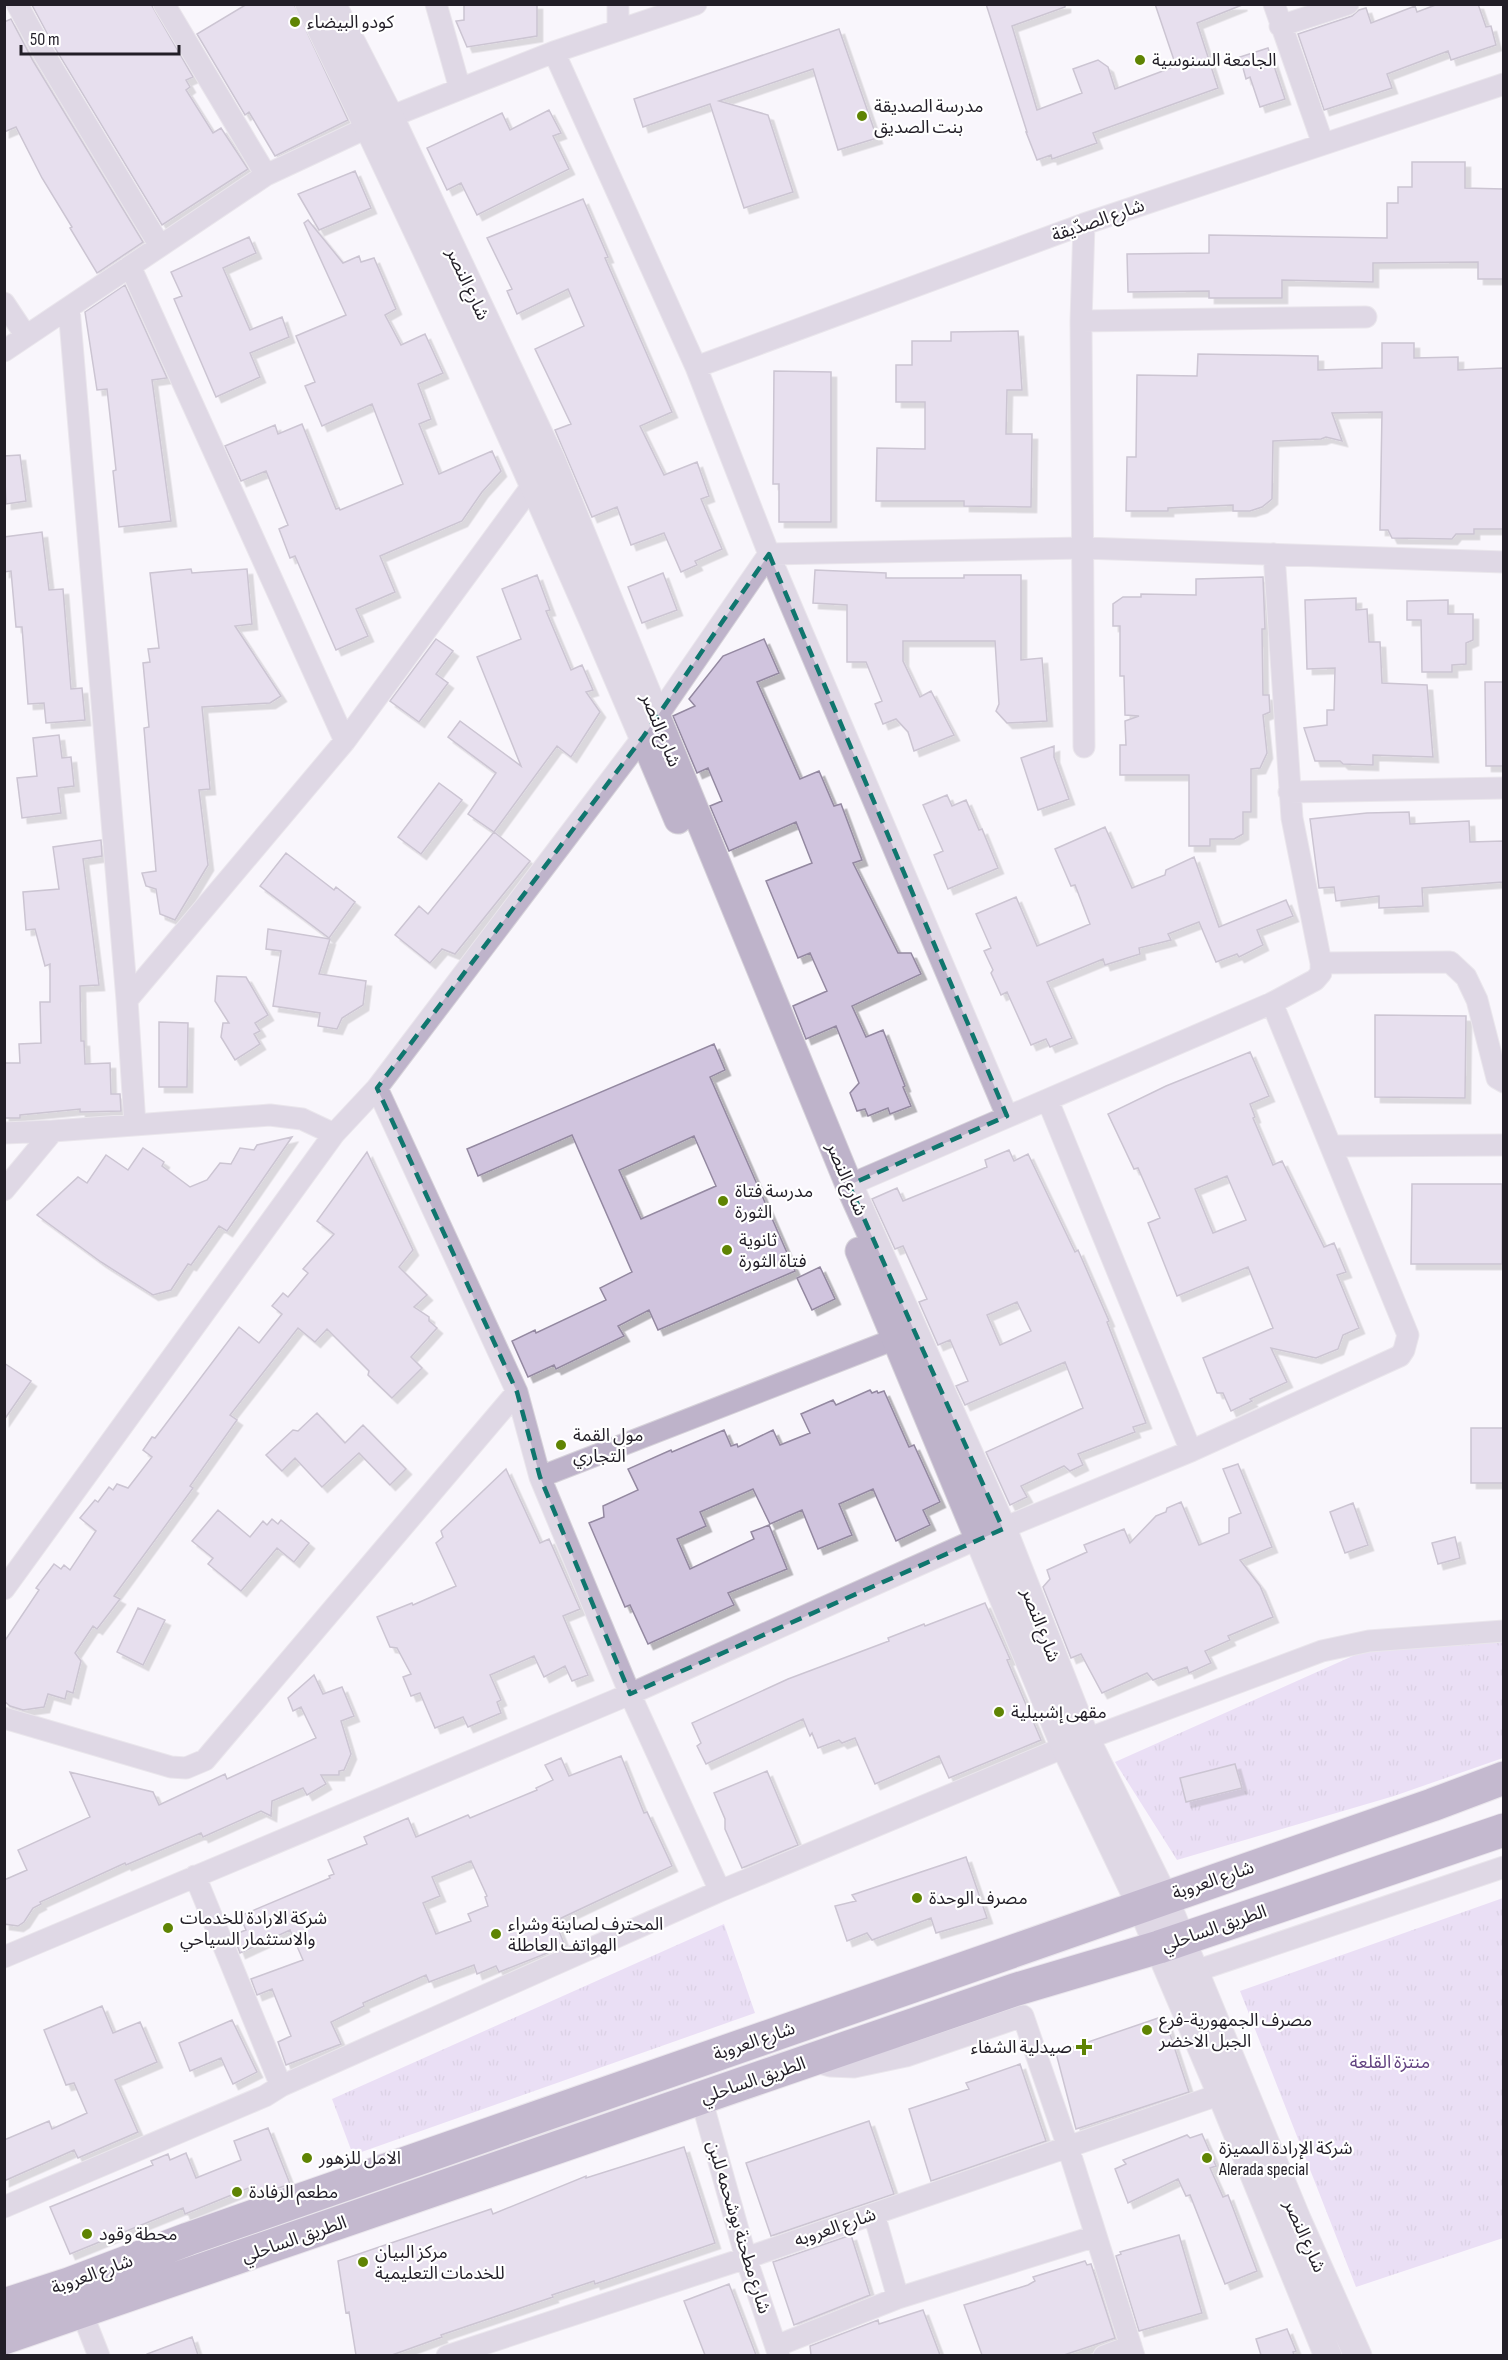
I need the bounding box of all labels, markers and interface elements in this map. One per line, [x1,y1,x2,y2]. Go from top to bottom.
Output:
place label: كودو البيضاء [307,12,395,33]
marker: كودو البيضاء [288,15,302,29]
scale bar [21,18,178,56]
text: 50 m [30,29,60,50]
place label: الجامعة السنوسية [1152,50,1277,71]
marker: الجامعة السنوسية [1133,53,1147,67]
place label: مدرسة الصديقة بنت الصديق [874,96,983,138]
marker: مدرسة الصديقة بنت الصديق [855,109,869,123]
street label: شارع الصدّيقة [1049,195,1148,249]
street label: شارع النصر [439,244,493,325]
street label: شارع النصر [633,689,685,771]
street label: شارع النصر [819,1139,871,1220]
place label: مدرسة فتاة الثورة [735,1181,813,1223]
marker: مدرسة فتاة الثورة [716,1194,730,1208]
place label: ثانوية فتاة الثورة [739,1230,807,1272]
marker: ثانوية فتاة الثورة [720,1243,734,1257]
place label: مول القمة التجاري [573,1425,643,1469]
marker: مول القمة التجاري [554,1438,568,1452]
street label: شارع النصر [1014,1584,1064,1666]
place label: مقهى إشبيلية [1011,1702,1107,1724]
marker: مقهى إشبيلية [992,1705,1006,1719]
street label: شارع العروبة [1170,1857,1258,1907]
place label: مصرف الوحدة [929,1888,1028,1909]
marker: مصرف الوحدة [910,1891,924,1905]
street label: الطريق الساحلي [1159,1901,1270,1958]
place label: شركة الارادة للخدمات والاستثمار السياحي [180,1908,327,1952]
place label: المحترف لصاينة وشراء الهواتف العاطلة [508,1914,663,1956]
marker: شركة الارادة للخدمات والاستثمار السياحي [161,1921,175,1935]
marker: المحترف لصاينة وشراء الهواتف العاطلة [489,1927,503,1941]
place label: مصرف الجمهورية-فرع الجبل الاخضر [1158,2010,1312,2052]
street label: شارع العروبة [711,2018,799,2068]
marker: مصرف الجمهورية-فرع الجبل الاخضر [1140,2023,1154,2037]
place label: صيدلية الشفاء [971,2037,1072,2058]
marker: صيدلية الشفاء [1077,2040,1091,2054]
park label: منتزة القلعة [1350,2052,1430,2073]
street label: الطريق الساحلي [698,2053,809,2110]
street label: شارع مطحنة بوشحمه للبن [699,2138,775,2317]
place label: شركة الإرادة المميزة Alerada special [1218,2138,1353,2180]
place label: الامل للزهور [318,2148,401,2169]
marker: الامل للزهور [300,2151,314,2165]
marker: شركة الإرادة المميزة Alerada special [1200,2151,1214,2165]
place label: مطعم الرفادة [249,2182,338,2205]
marker: مطعم الرفادة [230,2185,244,2199]
street label: شارع النصر [1276,2196,1330,2277]
street label: شارع العروبه [792,2204,880,2254]
street label: الطريق الساحلي [239,2212,350,2269]
place label: محطة وقود [99,2224,177,2245]
marker: محطة وقود [80,2227,94,2241]
place label: مركز البيان للخدمات التعليمية [375,2242,505,2284]
street label: شارع العروبة [49,2250,137,2302]
marker: مركز البيان للخدمات التعليمية [356,2255,370,2269]

